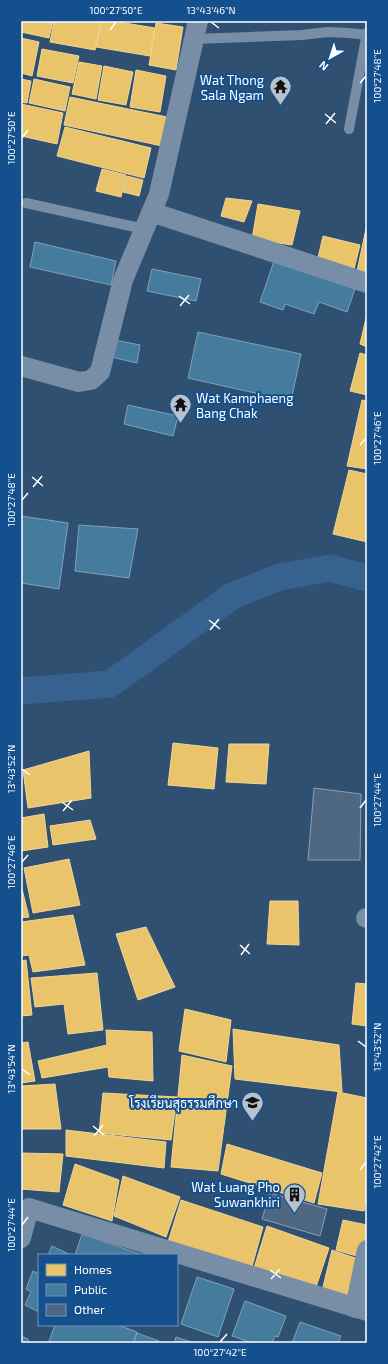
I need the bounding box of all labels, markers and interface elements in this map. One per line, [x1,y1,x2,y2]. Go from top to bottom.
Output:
text: 100°27'50"E [89,4,143,16]
text: 13°43'46"N [186,4,236,16]
north arrow [310,38,350,78]
text: 100°27'48"E [371,49,383,103]
text: N [316,59,331,74]
place label: Wat Thong Sala Ngam [200,72,264,103]
temple icon: Wat Thong Sala Ngam [267,74,293,107]
text: 100°27'50"E [5,111,17,165]
place label: Wat Kamphaeng Bang Chak [196,390,293,421]
temple icon: Wat Kamphaeng Bang Chak [167,392,193,425]
text: 100°27'46"E [371,411,383,465]
text: 100°27'48"E [5,473,17,527]
text: 13°43'52"N [5,745,17,793]
text: 100°27'44"E [371,773,383,827]
text: 100°27'46"E [5,835,17,889]
text: 13°43'52"N [371,1023,383,1071]
text: 13°43'54"N [5,1044,17,1094]
school or university icon: โรงเรียนสุธรรมศึกษา [240,1090,266,1123]
place label: โรงเรียนสุธรรมศึกษา [128,1094,238,1113]
text: 100°27'42"E [371,1135,383,1189]
place label: Wat Luang Pho Suwankhiri [191,1179,280,1210]
building icon: Wat Luang Pho Suwankhiri [282,1181,308,1214]
text: 100°27'44"E [5,1198,17,1252]
legend [38,1254,178,1326]
text: Homes [74,1262,112,1276]
text: Public [74,1282,107,1296]
text: Other [74,1302,105,1316]
text: 100°27'42"E [193,1346,247,1358]

